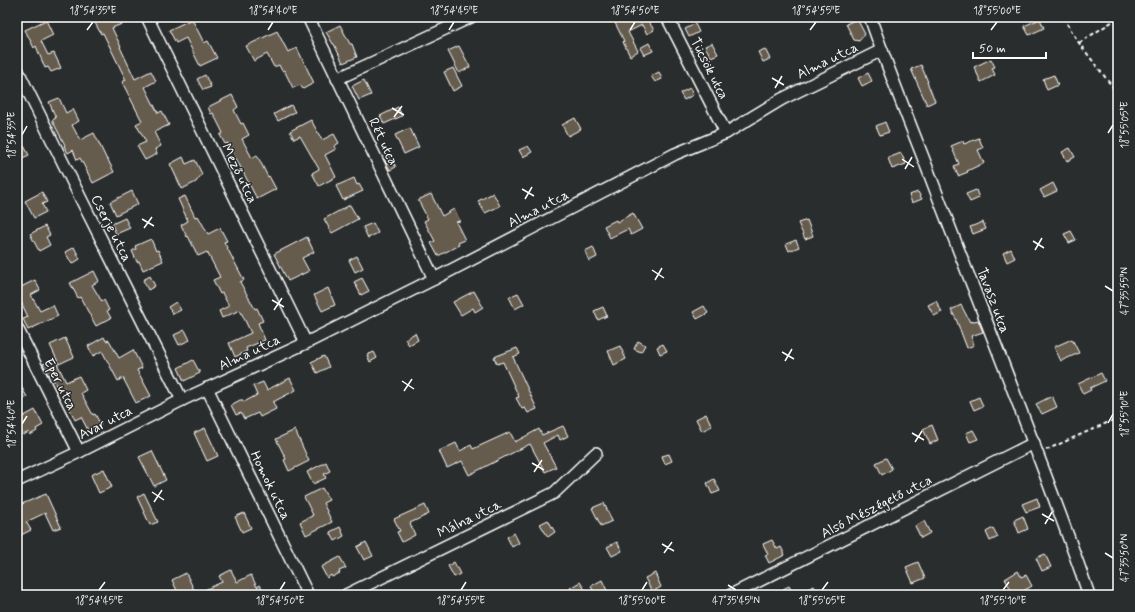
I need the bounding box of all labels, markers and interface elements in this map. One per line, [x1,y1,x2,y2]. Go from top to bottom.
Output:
text: 18°54'35"E [70,4,117,18]
text: 18°54'40"E [249,4,297,18]
text: 18°54'45"E [430,4,478,18]
text: 18°54'50"E [611,4,660,18]
text: 18°54'55"E [792,4,840,18]
text: 18°55'00"E [973,4,1021,18]
street label: Tücsök utca [686,34,732,103]
scale bar [973,34,1046,60]
street label: Alma utca [794,38,861,83]
text: 50 m [979,41,1006,57]
text: 18°55'05"E [1118,101,1132,149]
text: 18°54'35"E [5,111,19,158]
street label: Rét utca [364,115,402,168]
street label: Mező utca [217,141,261,206]
street label: Alma utca [505,186,572,232]
street label: Cserje utca [87,192,136,265]
street label: Tavasz utca [972,265,1014,336]
text: 47°35'55"N [1118,267,1132,315]
street label: Alma utca [216,331,283,375]
street label: Eper utca [39,355,81,414]
text: 18°55'10"E [1118,391,1132,437]
text: 18°54'40"E [5,400,19,448]
street label: Avar utca [76,402,135,444]
street label: Homok utca [246,448,295,523]
street label: Alsó Mészégető utca [818,471,935,543]
street label: Málna utca [434,495,505,542]
text: 47°35'50"N [1118,534,1132,582]
text: 18°54'45"E [75,594,123,608]
text: 18°54'50"E [256,594,305,608]
text: 18°54'55"E [437,594,485,608]
text: 18°55'00"E [618,594,666,608]
text: 47°35'45"N [712,594,760,608]
text: 18°55'05"E [798,594,846,608]
text: 18°55'10"E [980,594,1026,608]

